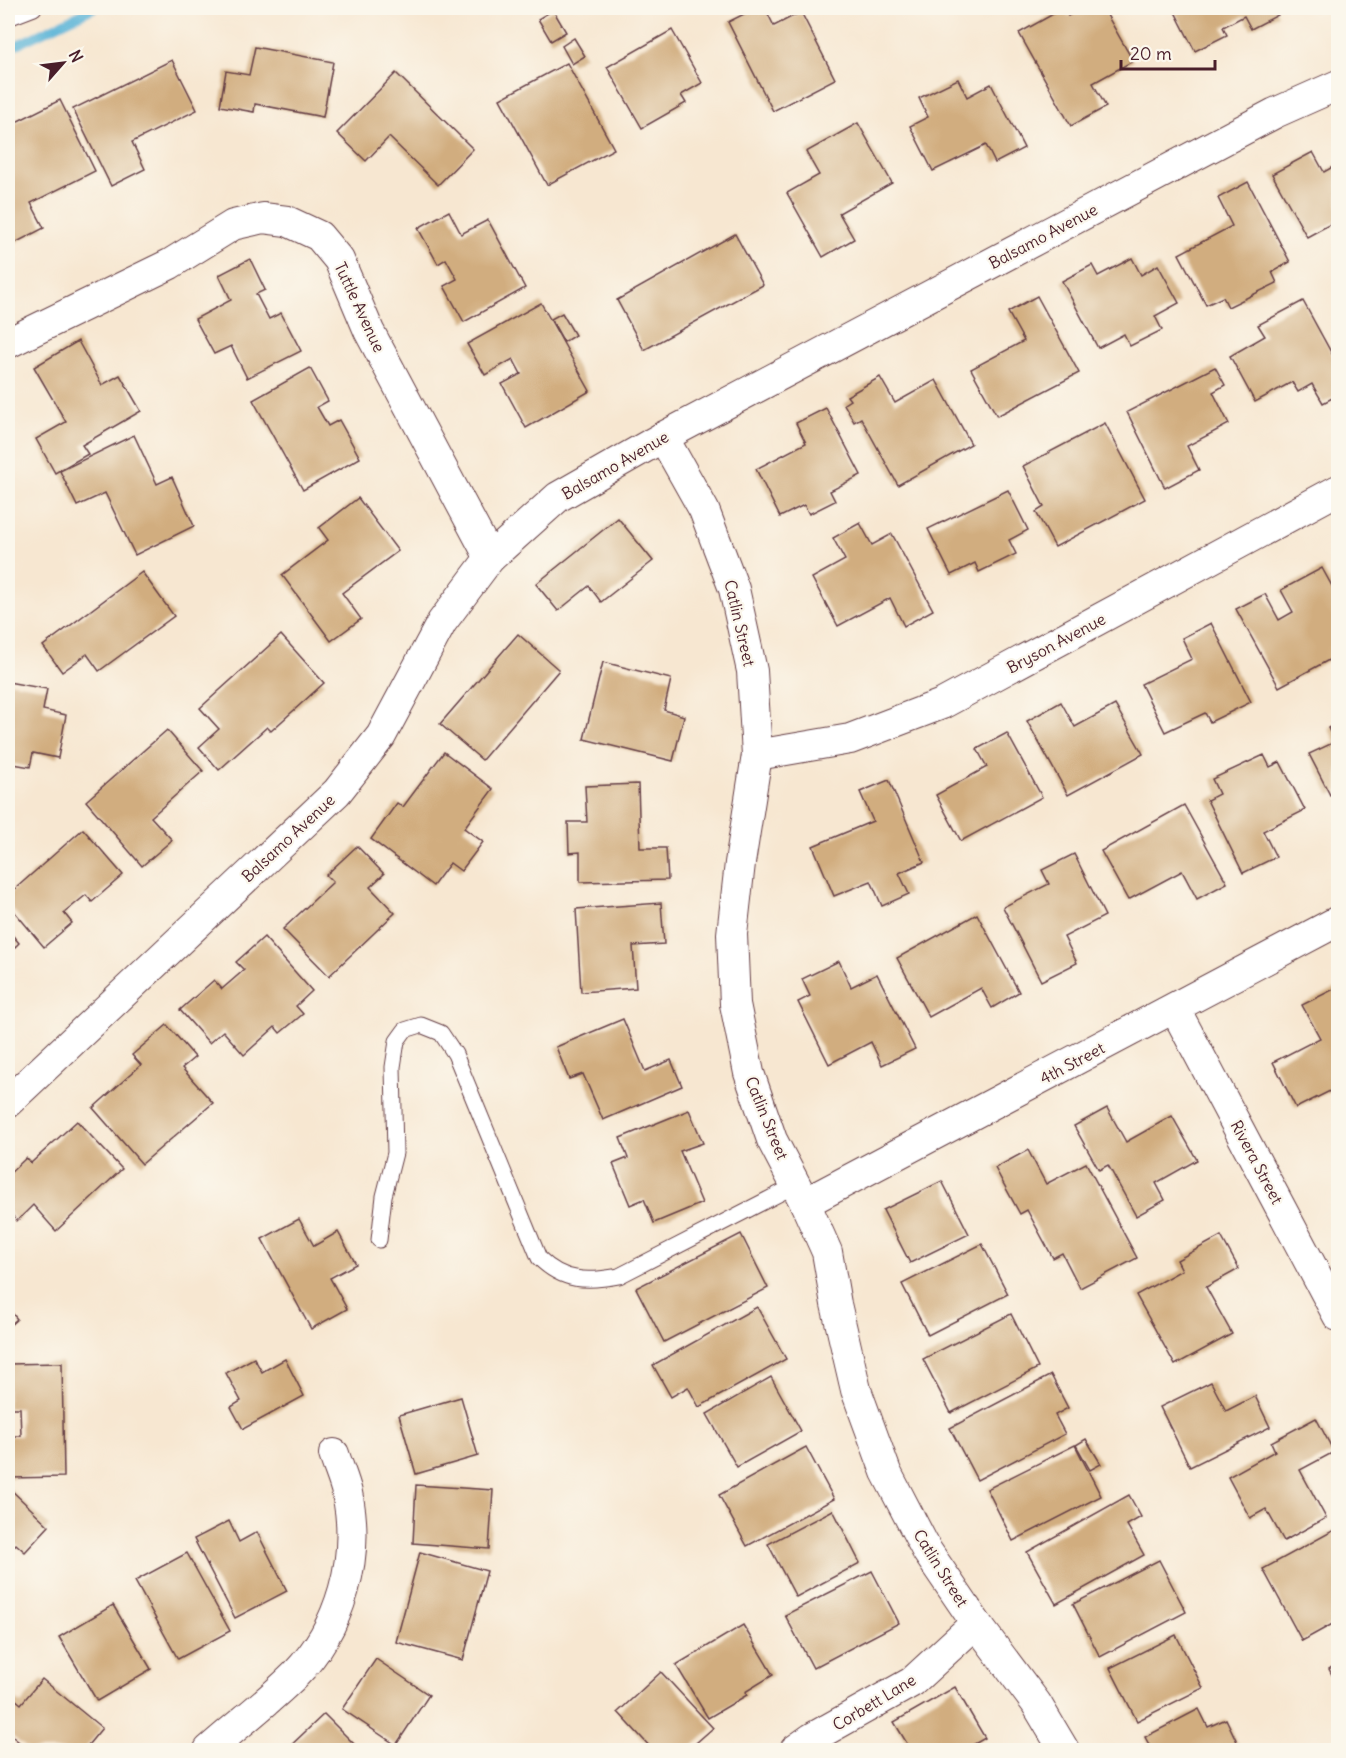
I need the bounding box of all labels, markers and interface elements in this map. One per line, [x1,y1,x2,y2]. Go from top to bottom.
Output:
north arrow [33,33,93,93]
scale bar [1121,33,1216,71]
text: 20 m [1130,42,1172,65]
text: N [65,46,88,66]
street label: Balsamo Avenue [985,199,1101,273]
street label: Tuttle Avenue [330,259,390,355]
street label: Balsamo Avenue [558,426,672,504]
street label: Catlin Street [720,578,760,669]
street label: Bryson Avenue [1003,609,1109,677]
street label: Balsamo Avenue [237,790,339,886]
street label: 4th Street [1036,1037,1108,1088]
street label: Catlin Street [741,1074,793,1163]
street label: Rivera Street [1227,1117,1288,1208]
street label: Catlin Street [909,1525,973,1611]
street label: Corbett Lane [829,1669,919,1735]

